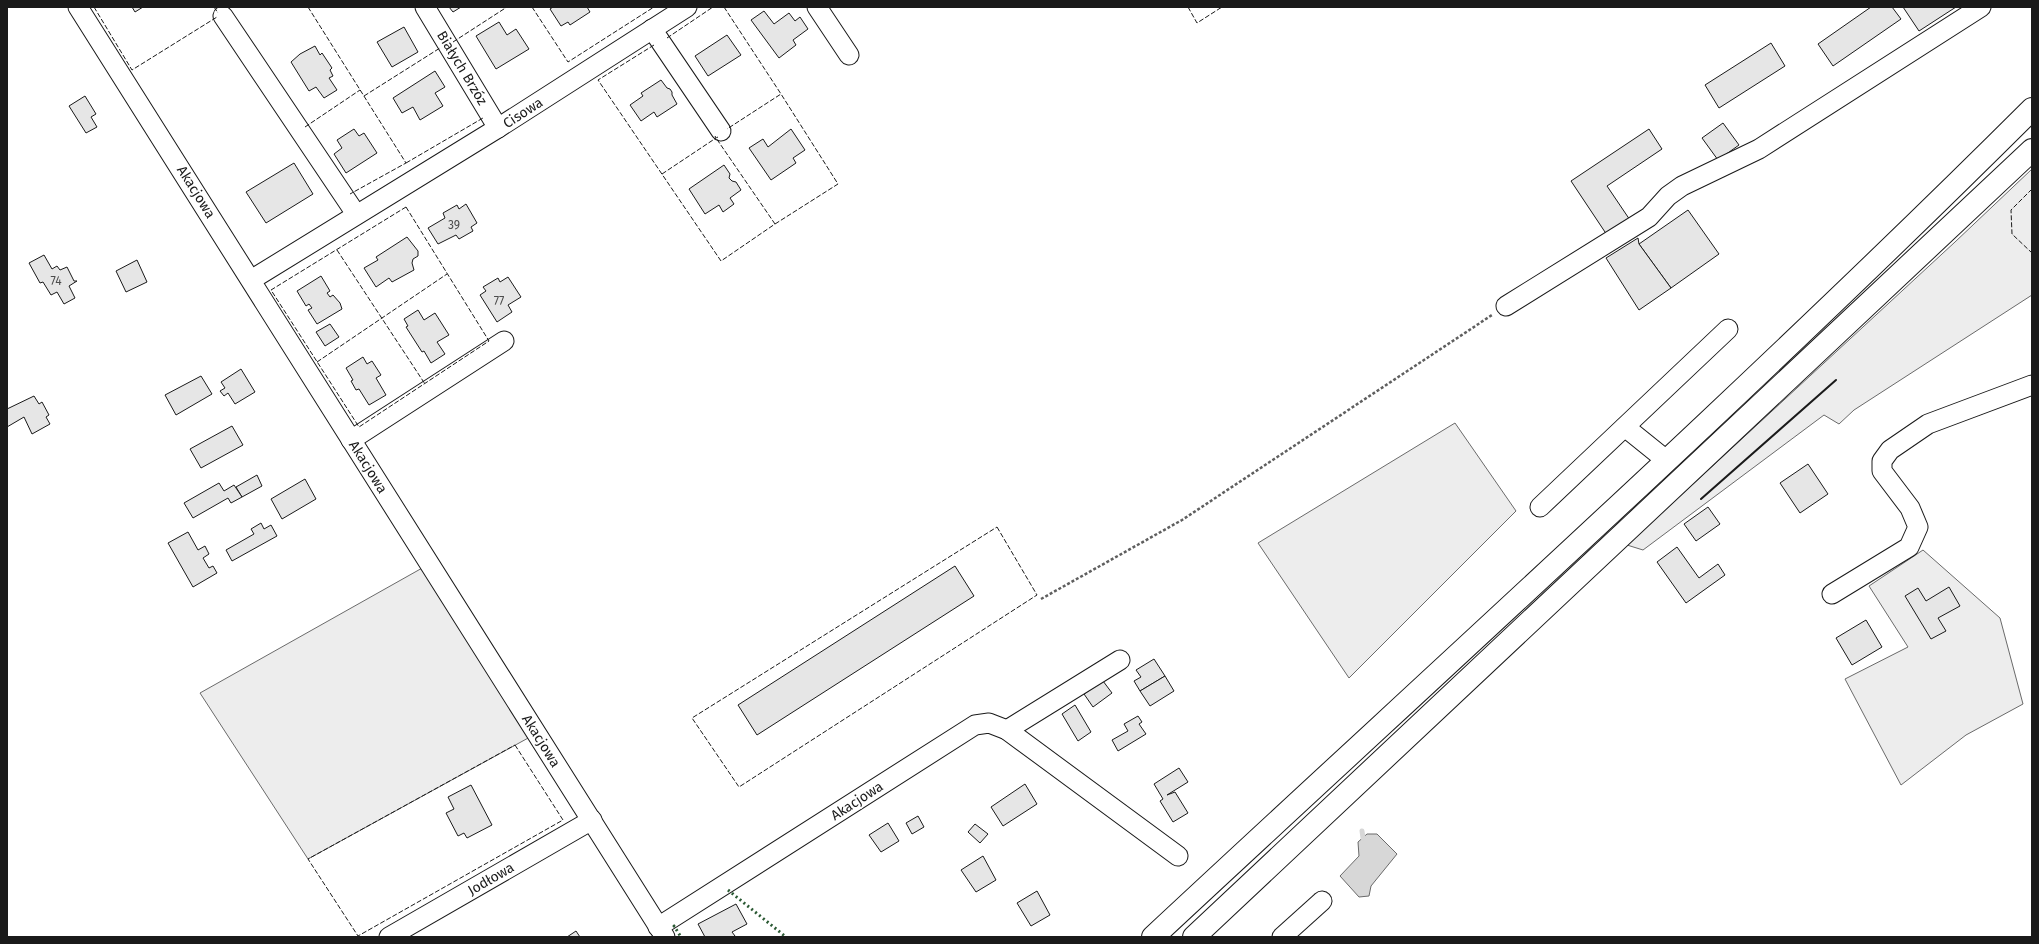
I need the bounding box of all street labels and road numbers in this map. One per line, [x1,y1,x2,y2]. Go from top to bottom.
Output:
street label: Białych Brzóz [433,28,491,108]
street label: Cisowa [500,94,546,132]
street label: Akacjowa [173,163,219,221]
street label: Akacjowa [345,438,391,496]
street label: Akacjowa [518,712,564,770]
street label: Akacjowa [828,778,886,824]
street label: Jodłowa [465,859,517,899]

